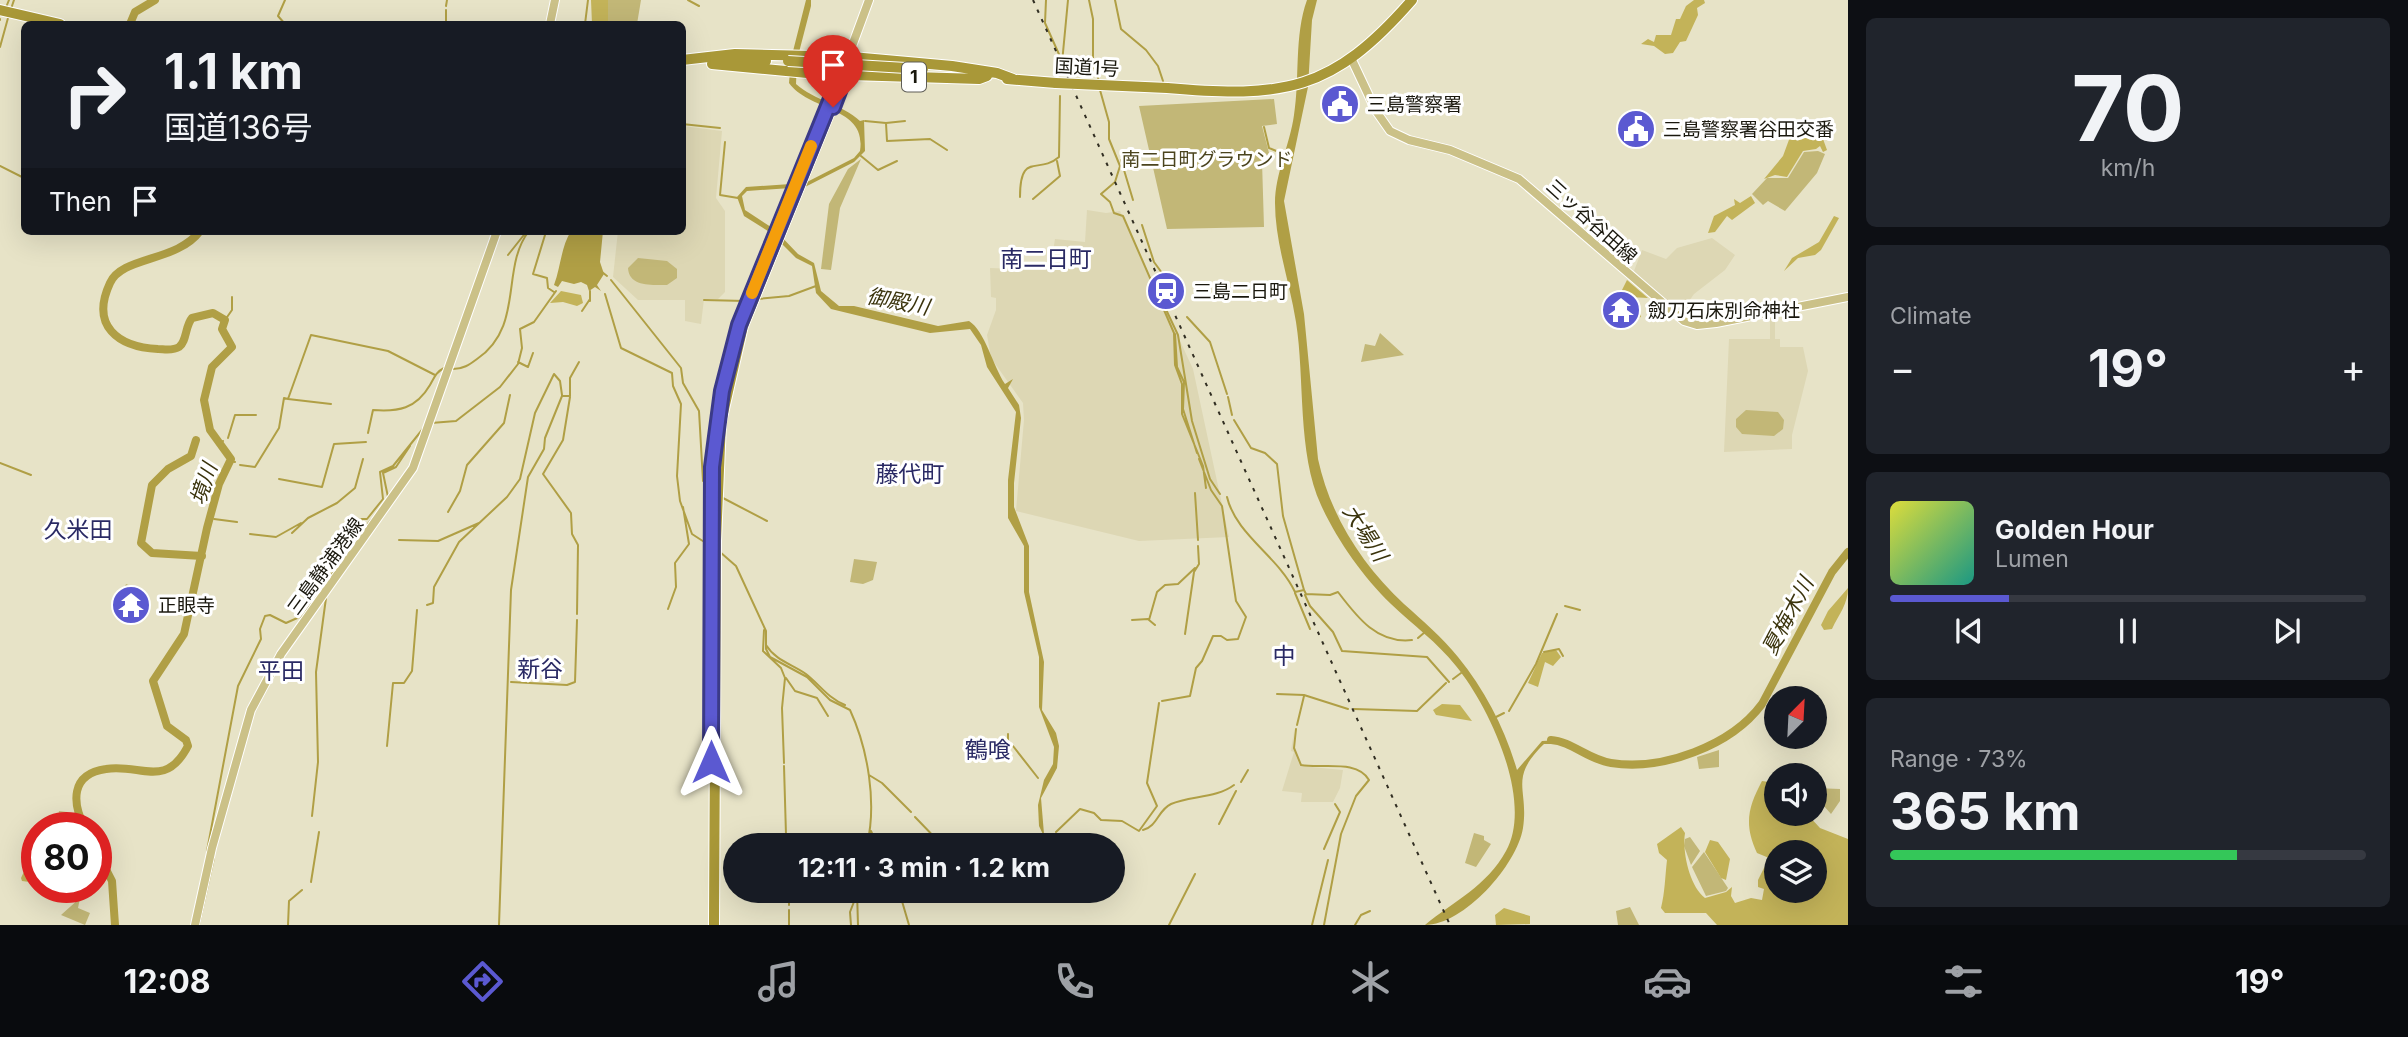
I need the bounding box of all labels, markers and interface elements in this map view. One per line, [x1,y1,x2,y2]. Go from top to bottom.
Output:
pin [803,35,863,107]
text: 1.1 km [164,42,303,101]
icon: arrive [814,46,852,84]
icon: right [49,49,140,140]
text: 70 [2072,53,2184,163]
street label: 国道1号 [1054,54,1120,81]
road number: 1 [902,62,926,92]
public building icon: 三島警察署 [1319,83,1361,125]
place label: 三島警察署 [1367,93,1462,116]
text: 国道136号 [164,108,313,147]
public building icon: 三島警察署谷田交番 [1615,108,1657,150]
place label: 三島警察署谷田交番 [1663,118,1834,141]
park label: 南二日町グラウンド [1121,148,1293,171]
text: km/h [2101,154,2155,182]
street label: 三ッ谷谷田線 [1542,175,1642,268]
icon: arrive [126,182,164,220]
text: Then [49,186,112,217]
district label: 南二日町 [1000,245,1092,273]
station icon: 三島二日町 [1145,270,1187,312]
place label: 三島二日町 [1193,280,1288,303]
water label: 御殿川 [865,283,933,320]
temple icon: 劔刀石床別命神社 [1600,289,1642,331]
place label: 劔刀石床別命神社 [1648,299,1800,322]
text: Climate [1890,302,1972,330]
text: 19° [2088,337,2168,400]
text: − [1890,345,1915,391]
text: + [2341,345,2366,391]
water label: 境川 [185,458,223,508]
district label: 藤代町 [876,460,945,488]
water label: 大場川 [1338,500,1394,568]
street label: 三島静浦港線 [283,513,368,619]
text: Golden Hour [1995,514,2154,545]
district label: 久米田 [44,516,113,544]
text: Lumen [1995,545,2069,573]
water label: 夏梅木川 [1757,571,1819,659]
temple icon: 正眼寺 [110,584,152,626]
place label: 正眼寺 [158,594,215,617]
icon: previous [1950,612,1988,650]
icon: pause [2109,612,2147,650]
icon: next [2268,612,2306,650]
district label: 中 [1273,642,1296,670]
district label: 新谷 [517,655,563,683]
district label: 平田 [258,657,304,685]
north arrow [1764,686,1827,749]
map controls [1764,686,1827,903]
position arrow [674,725,748,799]
district label: 鶴喰 [965,736,1011,764]
text: Range · 73% [1890,745,2028,773]
button: sound [1764,763,1827,826]
text: 365 km [1890,780,2081,843]
speed limit sign: 80 [21,812,112,903]
button: layers [1764,840,1827,903]
text: 12:11 · 3 min · 1.2 km [798,852,1050,883]
icon: directions [458,957,507,1006]
icon: music [754,957,803,1006]
icon: phone [1050,957,1099,1006]
icon: climate [1346,957,1395,1006]
icon: car [1643,957,1692,1006]
icon: filters [1939,957,1988,1006]
text: 12:08 [124,962,211,1001]
text: 19° [2235,962,2284,1001]

